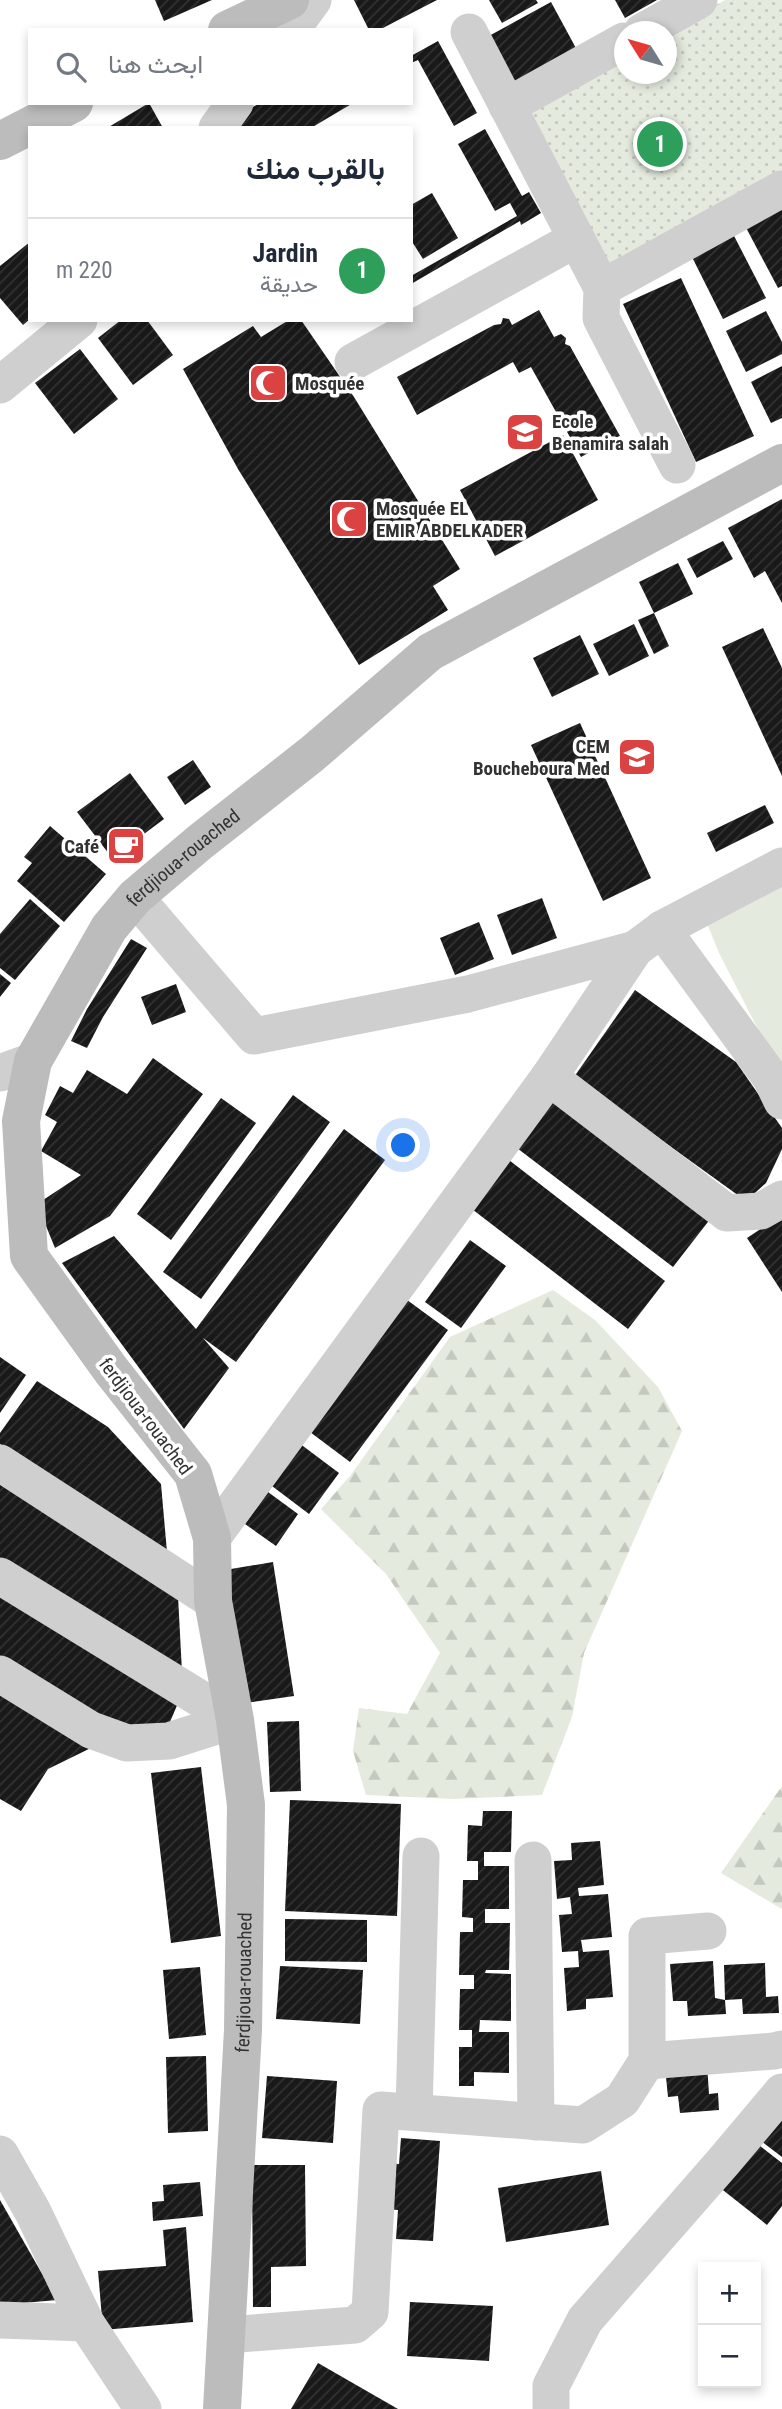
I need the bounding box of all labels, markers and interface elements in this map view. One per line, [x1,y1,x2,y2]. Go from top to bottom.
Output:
north arrow [614,21,677,84]
search box [28,28,413,105]
icon: search [52,48,90,86]
text: ابحث هنا [108,49,203,79]
pin: 1 [637,118,683,170]
text: بالقرب منك [246,151,385,186]
text: Jardin [252,238,318,268]
text: 220 m [56,257,113,284]
text: 1 [356,257,368,284]
text: حديقة [260,271,318,298]
mosque icon: Mosquée [247,362,289,404]
place label: Mosquée [295,372,364,395]
place label: Ecole Benamira salah [552,410,669,455]
school or university icon: Ecole Benamira salah [504,411,546,453]
place label: Mosquée EL EMIR ABDELKADER [376,497,524,542]
mosque icon: Mosquée EL EMIR ABDELKADER [328,498,370,540]
place label: CEM Boucheboura Med [473,735,610,780]
school or university icon: CEM Boucheboura Med [616,736,658,778]
street label: ferdjioua-rouached [121,804,245,911]
cafe icon: Café [105,825,147,867]
place label: Café [64,835,99,858]
your location [386,1128,420,1162]
street label: ferdjioua-rouached [94,1353,197,1479]
street label: ferdjioua-rouached [231,1912,257,2054]
map controls [698,2262,761,2388]
button: + [698,2262,761,2325]
button: − [698,2325,761,2388]

